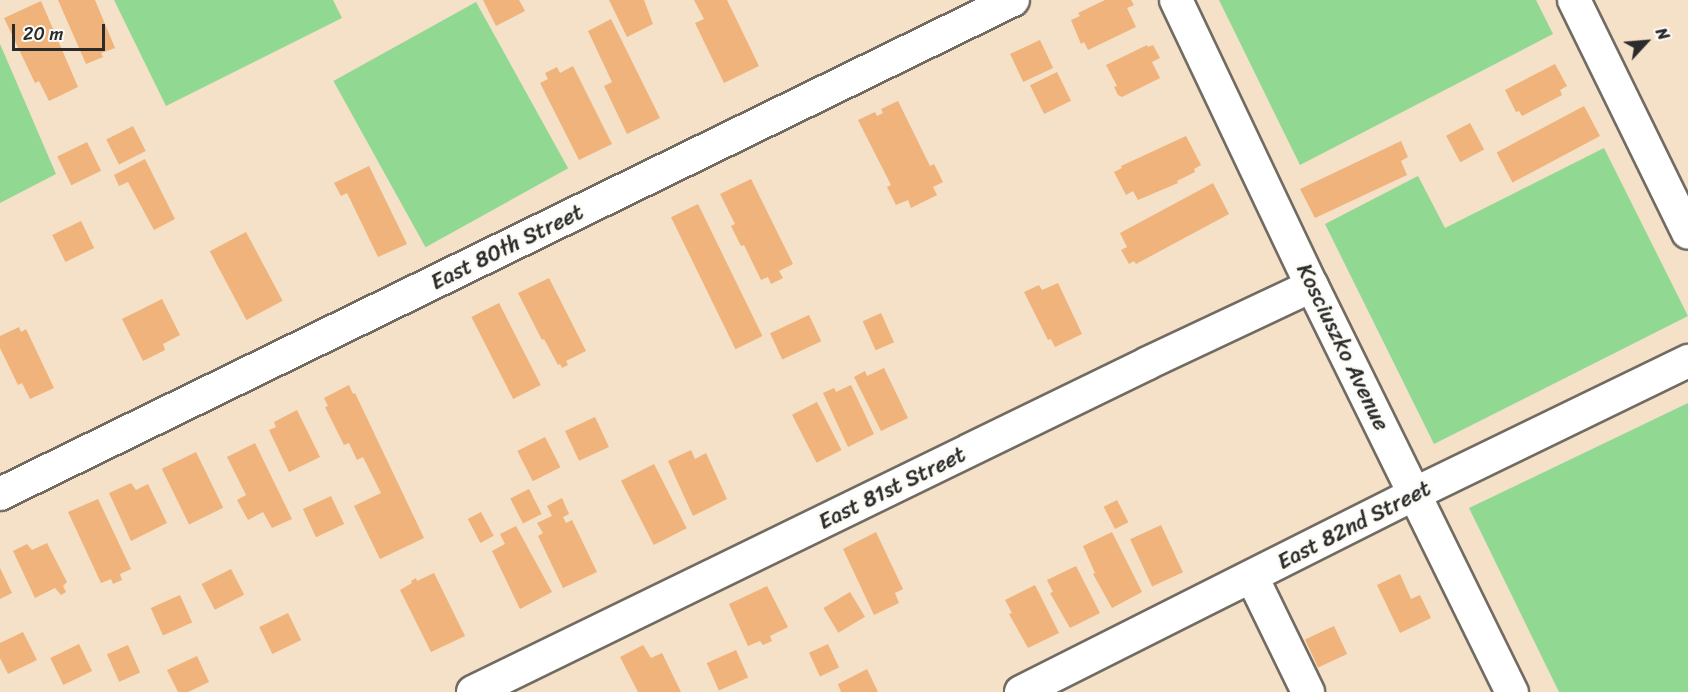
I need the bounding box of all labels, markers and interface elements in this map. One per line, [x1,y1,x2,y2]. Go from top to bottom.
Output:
scale bar [15,12,108,50]
north arrow [1616,12,1676,72]
text: 20 m [23,18,63,50]
text: N [1647,23,1678,45]
street label: East 80th Street [426,199,588,295]
street label: Kosciuszko Avenue [1291,260,1395,434]
street label: East 81st Street [814,441,970,535]
street label: East 82nd Street [1273,475,1435,575]

